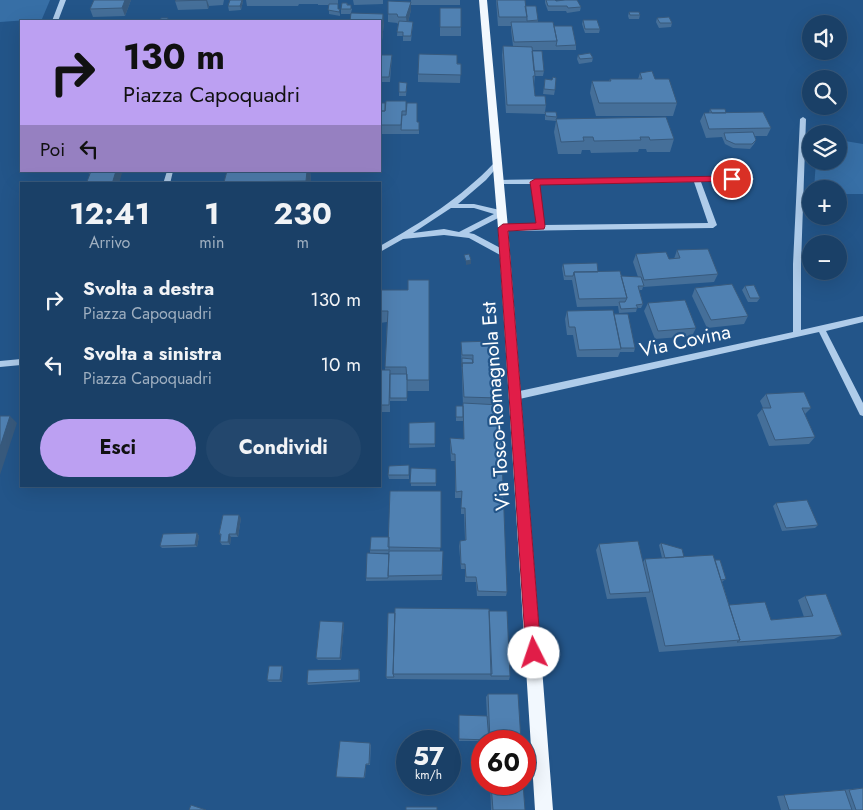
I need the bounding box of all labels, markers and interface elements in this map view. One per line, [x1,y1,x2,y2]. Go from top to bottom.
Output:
map controls [802,15,847,280]
button: sound [802,15,847,60]
text: 130 m [123,32,225,82]
icon: right [40,40,105,105]
button: search [802,70,847,115]
text: Piazza Capoquadri [123,78,300,110]
button: layers [802,125,847,170]
icon: left [75,135,103,163]
text: Poi [40,136,65,163]
pin [711,158,753,200]
icon: arrive [718,165,746,193]
button: + [802,180,847,225]
text: 12:41 [69,192,150,235]
text: 1 [204,192,219,235]
text: 230 [274,192,332,235]
text: Arrivo [89,231,130,254]
text: min [199,231,224,254]
text: m [296,231,309,254]
button: − [802,235,847,280]
text: Svolta a destra [83,275,214,302]
icon: right [40,286,68,314]
text: 130 m [310,286,361,313]
street label: Via Tosco-Romagnola Est [474,300,518,511]
text: Piazza Capoquadri [83,302,212,325]
street label: Via Covina [637,317,733,365]
text: Svolta a sinistra [83,340,222,367]
icon: left [40,351,68,379]
text: 10 m [321,351,361,378]
text: Piazza Capoquadri [83,367,212,390]
button: Esci [40,419,196,477]
button: Condividi [206,419,361,477]
position arrow [507,626,559,678]
speed limit sign: 60 [471,730,536,795]
text: 57 [413,738,444,774]
text: km/h [415,766,442,784]

